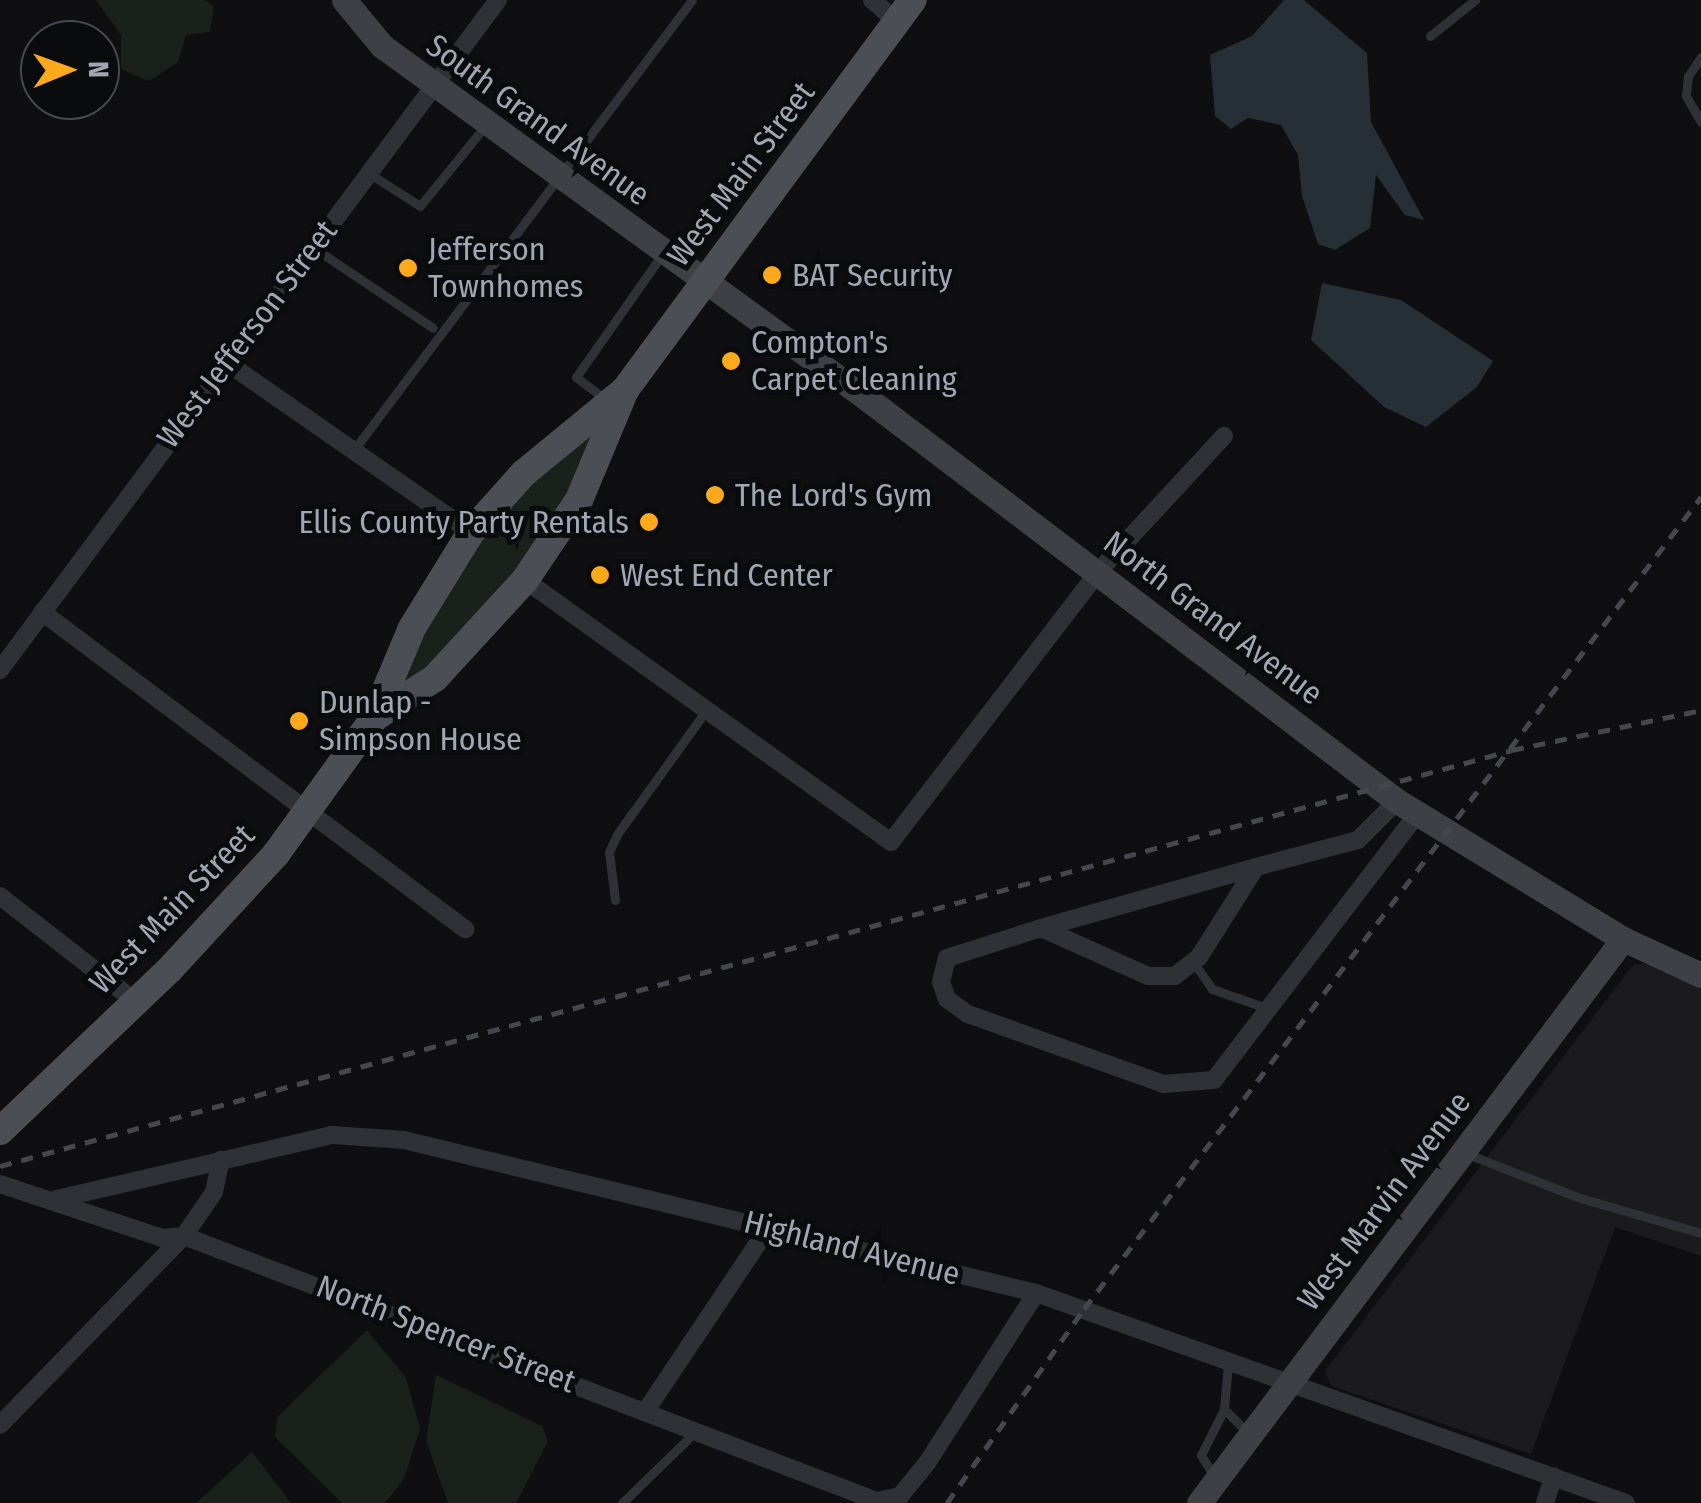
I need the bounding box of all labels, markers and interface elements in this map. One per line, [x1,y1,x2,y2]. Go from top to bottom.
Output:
north arrow [20,20,120,120]
street label: South Grand Avenue [419,26,657,214]
text: N [82,61,115,78]
street label: West Main Street [659,74,823,274]
street label: West Jefferson Street [149,213,345,455]
place label: Jefferson Townhomes [428,231,583,306]
place label: BAT Security [792,256,953,294]
marker: Jefferson Townhomes [397,257,419,279]
marker: BAT Security [761,264,783,286]
place label: Compton's Carpet Cleaning [751,324,957,399]
marker: Compton's Carpet Cleaning [720,350,742,372]
place label: The Lord's Gym [735,476,932,514]
marker: The Lord's Gym [704,484,726,506]
place label: Ellis County Party Rentals [298,503,629,541]
marker: Ellis County Party Rentals [638,511,660,533]
street label: North Grand Avenue [1096,523,1330,713]
place label: West End Center [620,556,833,594]
marker: West End Center [589,564,611,586]
place label: Dunlap - Simpson House [319,684,522,759]
marker: Dunlap - Simpson House [288,710,310,732]
street label: West Main Street [82,816,262,1002]
street label: West Marvin Avenue [1289,1084,1479,1318]
street label: Highland Avenue [740,1203,964,1293]
street label: North Spencer Street [311,1267,581,1401]

